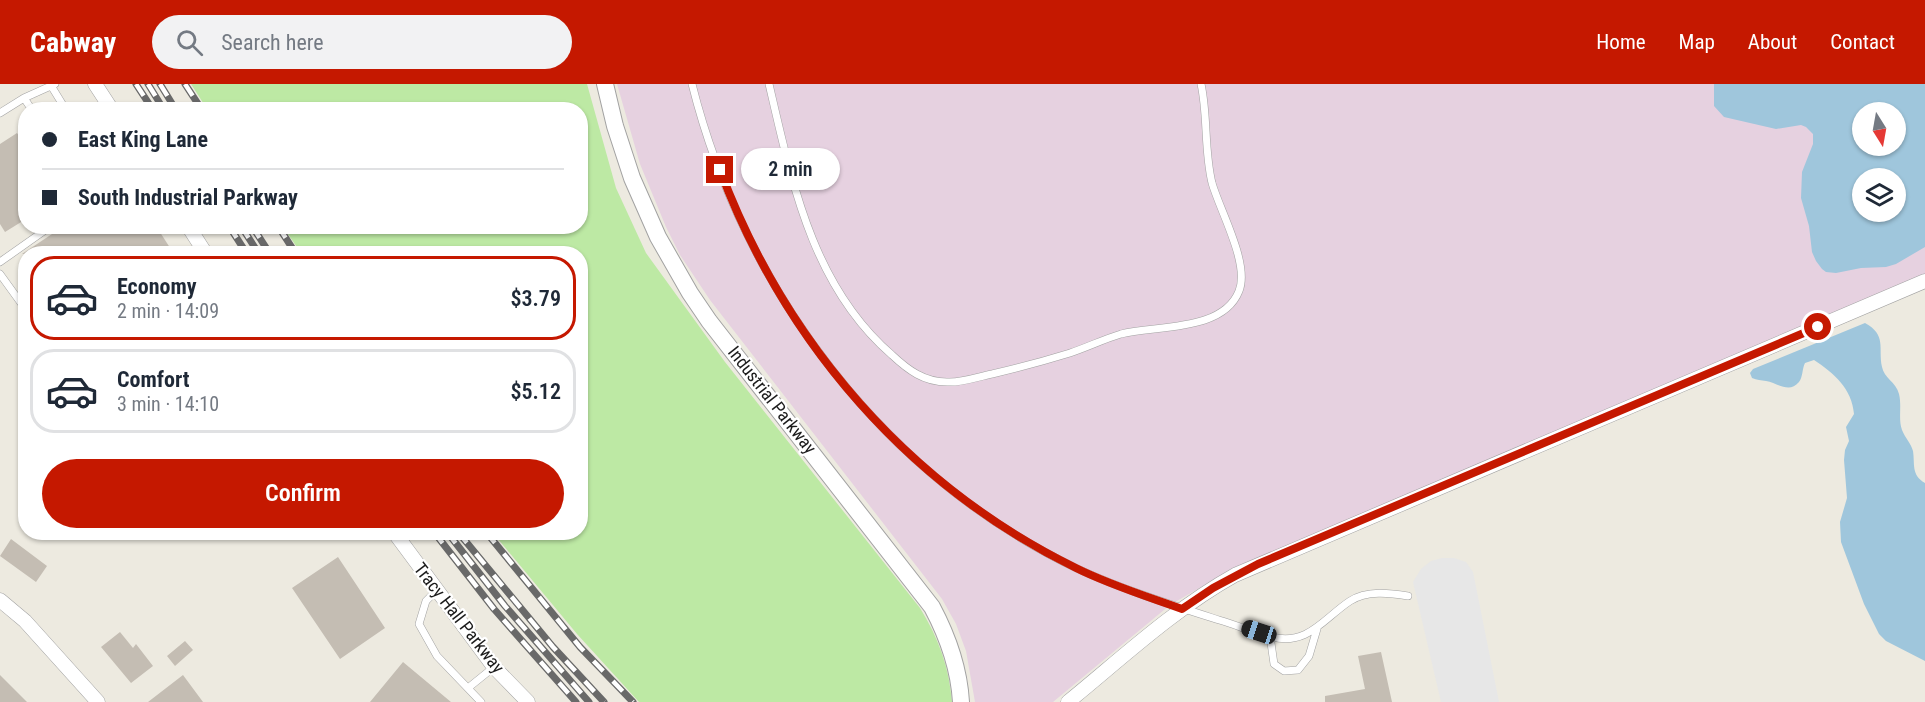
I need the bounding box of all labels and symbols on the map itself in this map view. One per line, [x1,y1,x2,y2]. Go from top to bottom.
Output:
north arrow [1852,102,1906,156]
callout: 2 min [741,149,840,191]
route end [706,156,733,183]
route start [1804,313,1831,340]
street label: Industrial Parkway [724,342,821,458]
street label: Tracy Hall Parkway [410,558,509,677]
car [1239,618,1279,646]

